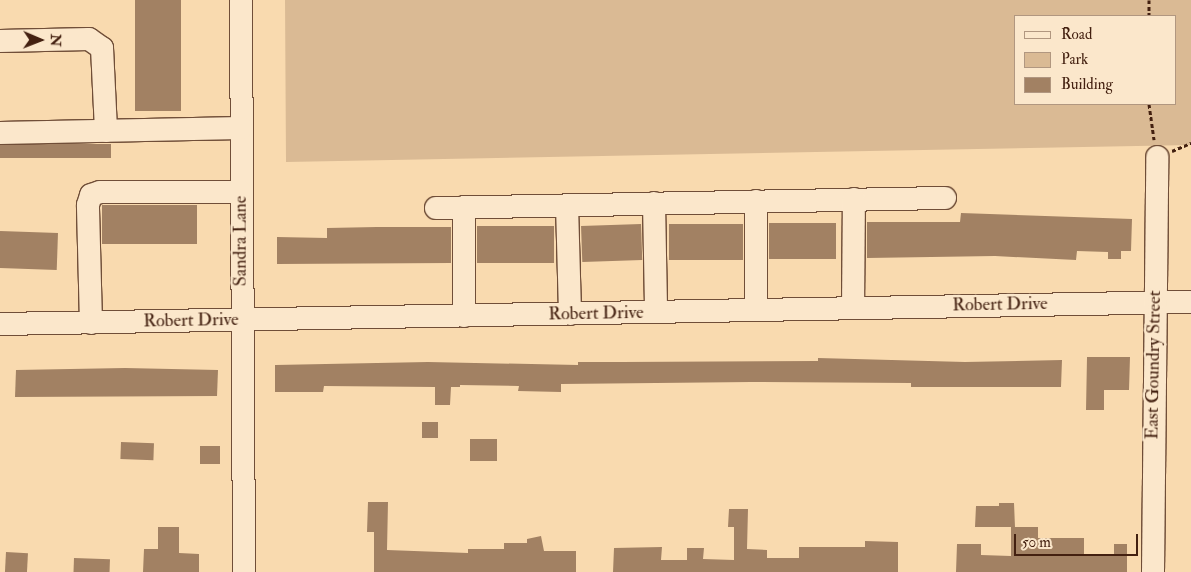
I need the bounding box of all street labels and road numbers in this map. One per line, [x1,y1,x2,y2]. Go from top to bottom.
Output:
street label: Sandra Lane [230,196,252,286]
street label: East Goundry Street [1142,290,1166,440]
street label: Robert Drive [952,293,1048,317]
street label: Robert Drive [548,302,644,326]
street label: Robert Drive [143,309,239,333]

